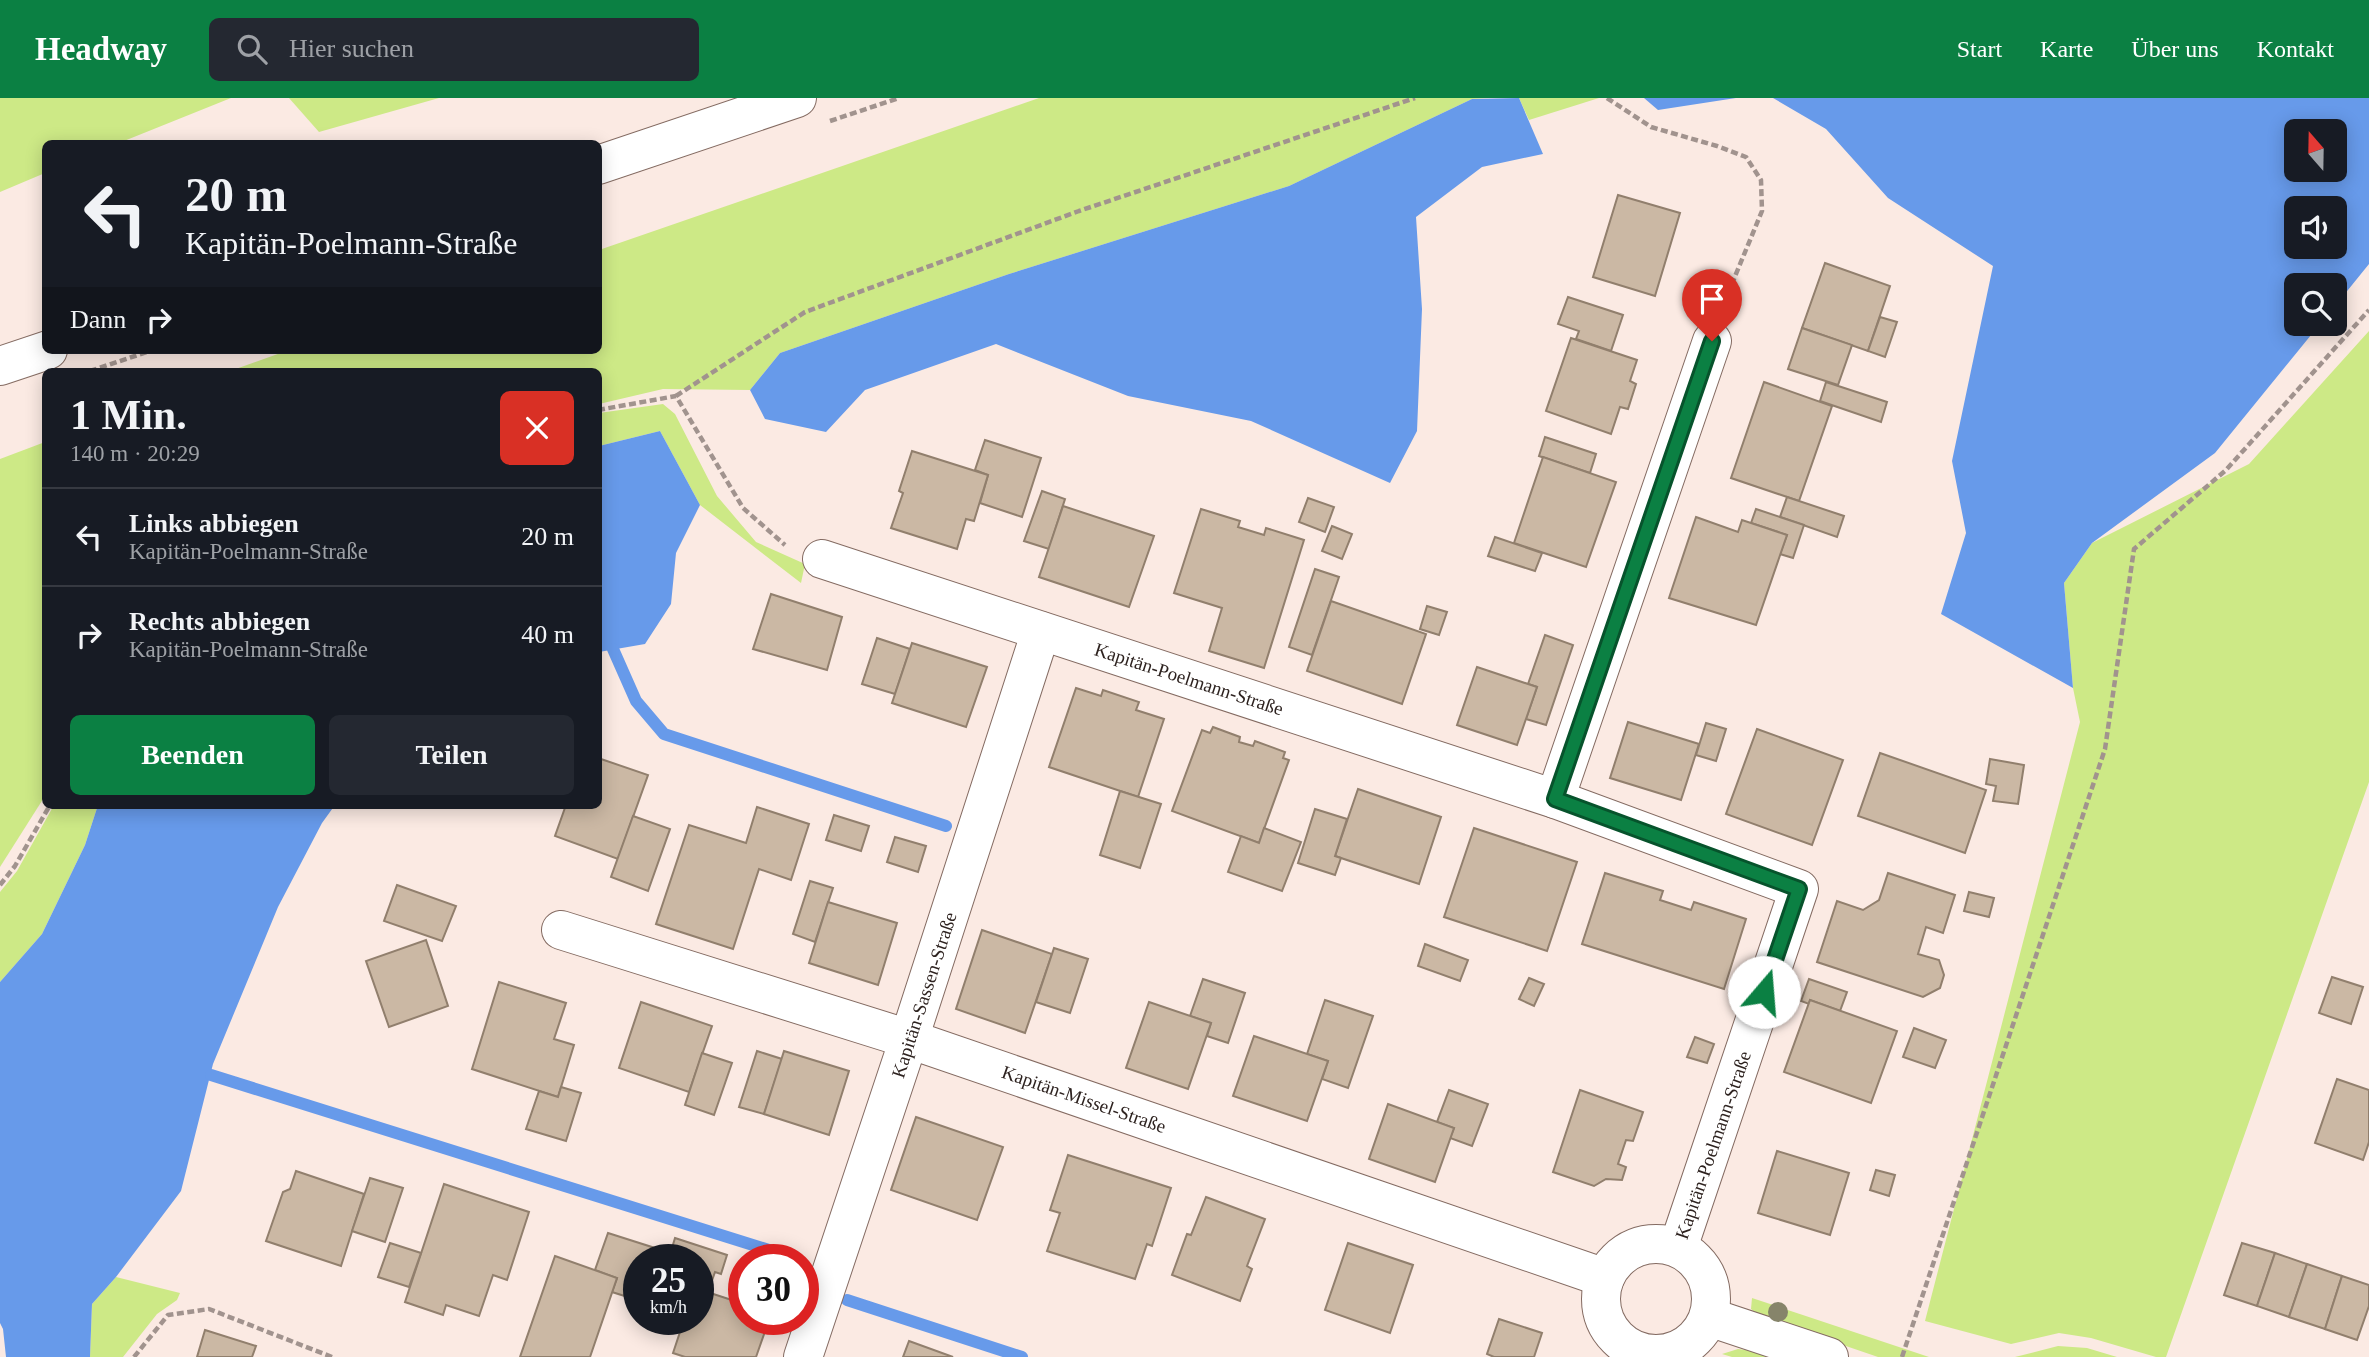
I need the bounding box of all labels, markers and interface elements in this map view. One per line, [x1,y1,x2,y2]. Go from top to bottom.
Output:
search box [209,18,699,81]
icon: search [233,30,271,68]
text: Headway [35,31,167,67]
text: Hier suchen [289,34,414,63]
text: Start [1957,36,2002,62]
text: Karte [2040,36,2093,62]
text: Über uns [2131,36,2219,62]
text: Kontakt [2257,36,2334,62]
north arrow [2284,119,2347,182]
map controls [2284,119,2347,336]
text: 20 m [185,167,287,222]
icon: left [70,168,161,259]
button: sound [2284,196,2347,259]
text: Kapitän-Poelmann-Straße [185,225,517,261]
pin [1682,269,1742,341]
button: search [2284,273,2347,336]
icon: arrive [1693,280,1731,318]
icon: right [140,301,178,339]
text: Dann [70,305,126,334]
button: close [500,391,574,465]
text: 1 Min. [70,392,187,438]
text: 140 m · 20:29 [70,441,200,466]
text: Links abbiegen [129,509,299,538]
icon: left [70,518,108,556]
text: 20 m [521,522,574,551]
text: Kapitän-Poelmann-Straße [129,539,368,564]
text: Rechts abbiegen [129,607,310,636]
icon: right [70,616,108,654]
text: 40 m [521,620,574,649]
text: Kapitän-Poelmann-Straße [129,637,368,662]
street label: Kapitän-Poelmann-Straße [1092,639,1286,719]
button: Beenden [70,715,315,795]
button: Teilen [329,715,574,795]
street label: Kapitän-Sassen-Straße [887,909,961,1081]
position arrow [1727,955,1801,1029]
street label: Kapitän-Poelmann-Straße [1671,1048,1755,1242]
street label: Kapitän-Missel-Straße [999,1061,1169,1137]
speed limit sign: 30 [728,1244,819,1335]
text: 25 [651,1261,686,1300]
text: km/h [650,1297,687,1317]

